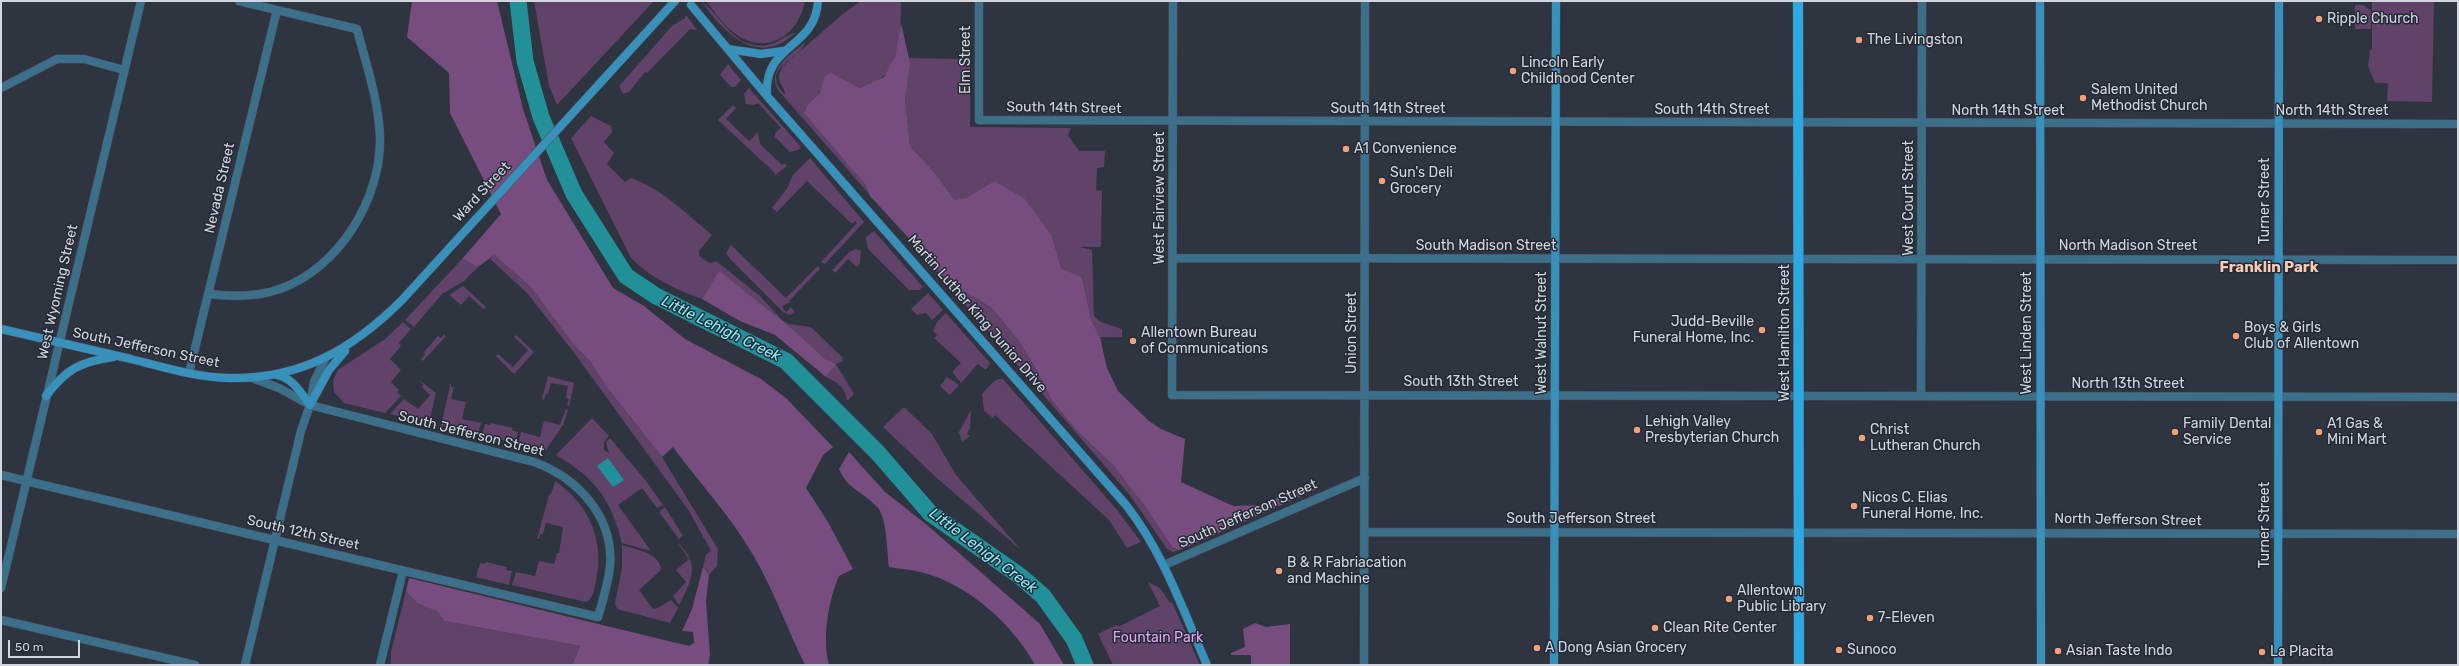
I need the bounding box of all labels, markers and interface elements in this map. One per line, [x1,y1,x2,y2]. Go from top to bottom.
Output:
place label: Ripple Church [2327,11,2419,27]
marker: Ripple Church [2314,14,2324,24]
street label: Elm Street [958,26,974,94]
place label: The Livingston [1867,32,1963,48]
marker: The Livingston [1854,35,1864,45]
place label: Lincoln Early Childhood Center [1521,55,1635,88]
marker: Lincoln Early Childhood Center [1508,66,1518,76]
place label: Salem United Methodist Church [2091,82,2207,114]
marker: Salem United Methodist Church [2078,93,2088,103]
street label: South 14th Street [1006,99,1122,117]
street label: South 14th Street [1330,101,1446,117]
street label: South 14th Street [1654,102,1770,118]
street label: North 14th Street [1951,103,2065,119]
street label: North 14th Street [2275,103,2389,119]
street label: West Fairview Street [1152,132,1168,264]
street label: West Court Street [1901,140,1917,256]
street label: Nevada Street [201,141,239,235]
place label: A1 Convenience [1354,141,1457,157]
marker: A1 Convenience [1341,144,1351,154]
street label: Ward Street [450,158,514,226]
street label: Turner Street [2257,158,2273,244]
place label: Sun's Deli Grocery [1390,165,1453,198]
marker: Sun's Deli Grocery [1377,176,1387,186]
street label: West Wyoming Street [34,223,82,361]
street label: Martin Luther King Junior Drive [904,232,1050,396]
street label: South Madison Street [1416,238,1556,254]
street label: North Madison Street [2059,238,2197,254]
district label: Franklin Park [2220,259,2318,277]
street label: West Hamilton Street [1777,264,1793,402]
street label: West Walnut Street [1534,271,1550,395]
street label: West Linden Street [2019,271,2035,395]
water label: Little Lehigh Creek [658,292,784,366]
street label: Union Street [1344,292,1360,374]
place label: Judd-Beville Funeral Home, Inc. [1633,314,1754,346]
place label: Boys & Girls Club of Allentown [2244,320,2359,352]
street label: South Jefferson Street [71,324,221,372]
place label: Allentown Bureau of Communications [1141,325,1268,358]
marker: Judd-Beville Funeral Home, Inc. [1757,325,1767,335]
marker: Boys & Girls Club of Allentown [2231,331,2241,341]
marker: Allentown Bureau of Communications [1128,336,1138,346]
street label: South 13th Street [1404,374,1518,390]
street label: North 13th Street [2072,376,2184,392]
street label: South Jefferson Street [396,408,546,460]
place label: Lehigh Valley Presbyterian Church [1645,414,1779,446]
place label: Family Dental Service [2183,416,2271,448]
place label: A1 Gas & Mini Mart [2327,416,2386,448]
place label: Christ Lutheran Church [1870,422,1980,454]
marker: Lehigh Valley Presbyterian Church [1632,425,1642,435]
marker: Family Dental Service [2170,427,2180,437]
marker: A1 Gas & Mini Mart [2314,427,2324,437]
marker: Christ Lutheran Church [1857,433,1867,443]
street label: South Jefferson Street [1176,476,1320,552]
street label: Turner Street [2257,482,2273,568]
place label: Nicos C. Elias Funeral Home, Inc. [1862,490,1983,522]
marker: Nicos C. Elias Funeral Home, Inc. [1849,501,1859,511]
water label: Little Lehigh Creek [925,505,1041,597]
street label: North Jefferson Street [2054,510,2202,530]
street label: South Jefferson Street [1506,511,1656,527]
street label: South 12th Street [245,512,361,554]
place label: B & R Fabriacation and Machine [1287,555,1407,588]
marker: B & R Fabriacation and Machine [1274,566,1284,576]
place label: Allentown Public Library [1737,583,1826,616]
marker: Allentown Public Library [1724,594,1734,604]
place label: 7-Eleven [1878,610,1935,626]
marker: 7-Eleven [1865,613,1875,623]
place label: Clean Rite Center [1663,620,1777,636]
marker: Clean Rite Center [1650,623,1660,633]
park label: Fountain Park [1113,630,1203,646]
scale bar [10,632,82,658]
text: 50 m [15,640,43,654]
place label: A Dong Asian Grocery [1545,640,1687,656]
place label: Sunoco [1847,642,1896,658]
marker: A Dong Asian Grocery [1532,643,1542,653]
place label: Asian Taste Indo [2066,643,2173,659]
place label: La Placita [2270,644,2333,660]
marker: Sunoco [1834,645,1844,655]
marker: Asian Taste Indo [2053,646,2063,656]
marker: La Placita [2257,647,2267,657]

